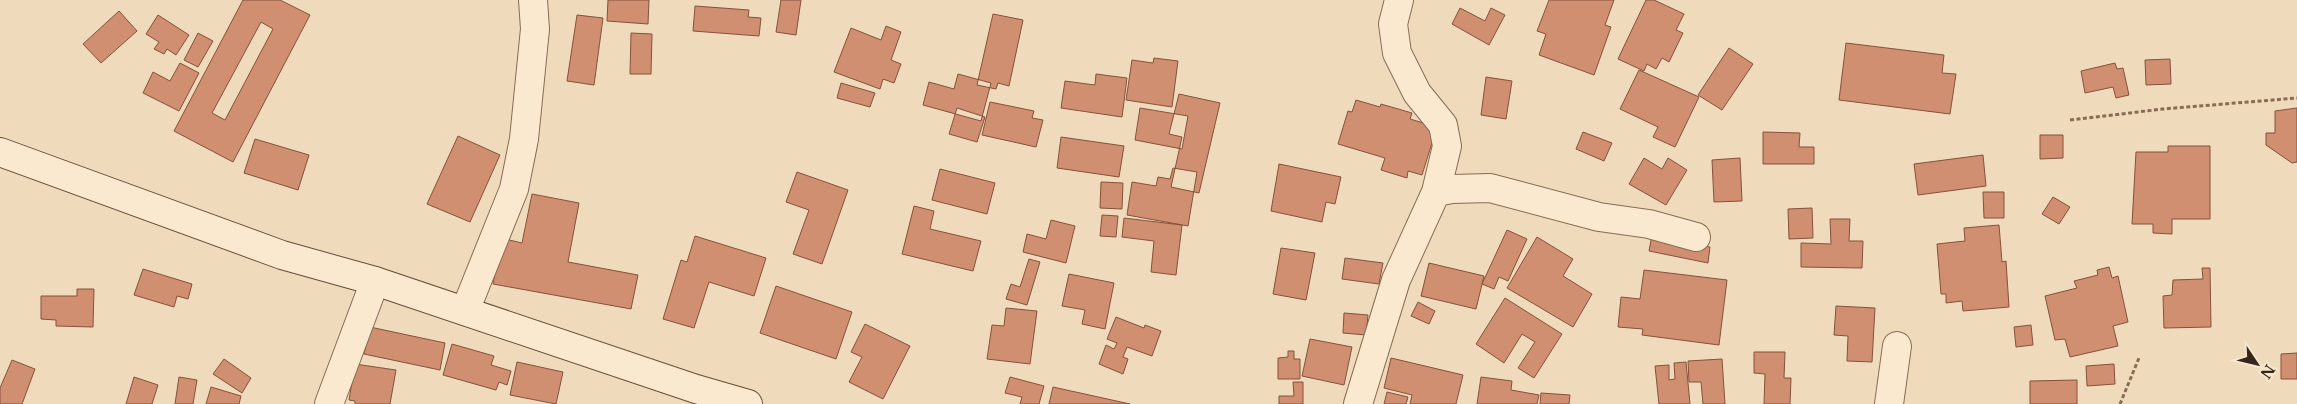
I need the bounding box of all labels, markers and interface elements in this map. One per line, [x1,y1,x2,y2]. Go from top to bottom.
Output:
north arrow [2232,339,2282,389]
text: N [2256,361,2279,382]

